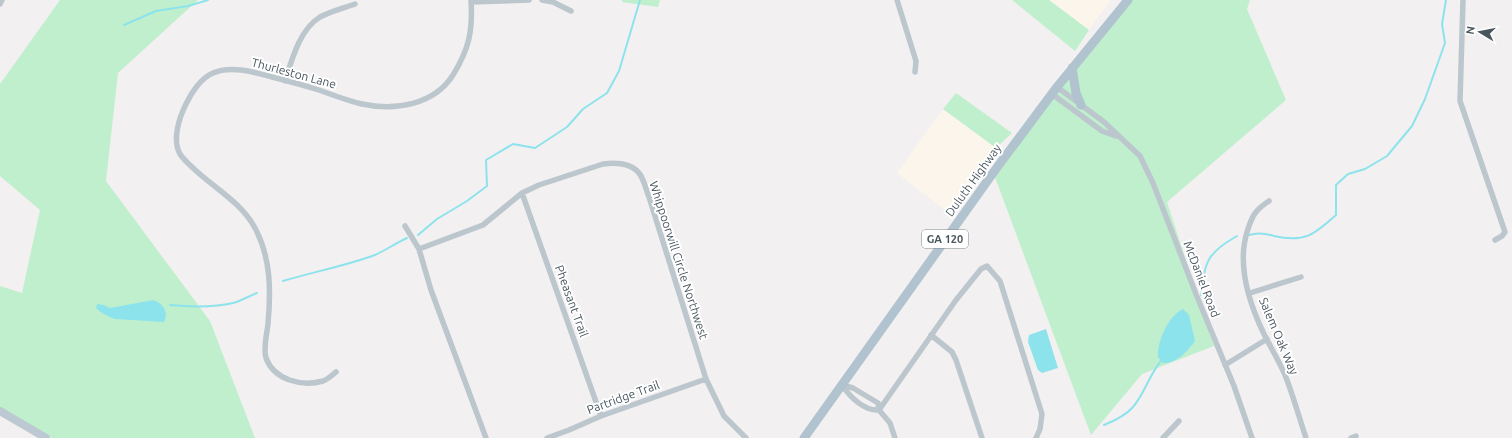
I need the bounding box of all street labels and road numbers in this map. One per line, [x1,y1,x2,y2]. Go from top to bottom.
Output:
street label: Thurleston Lane [250,55,338,91]
street label: Duluth Highway [942,141,1004,219]
street label: Whippoorwill Circle Northwest [647,179,711,341]
road number: GA 120 [922,230,968,248]
street label: McDaniel Road [1181,239,1223,319]
street label: Pheasant Trail [553,263,591,339]
street label: Salem Oak Way [1257,296,1301,377]
street label: Partridge Trail [585,378,661,416]

